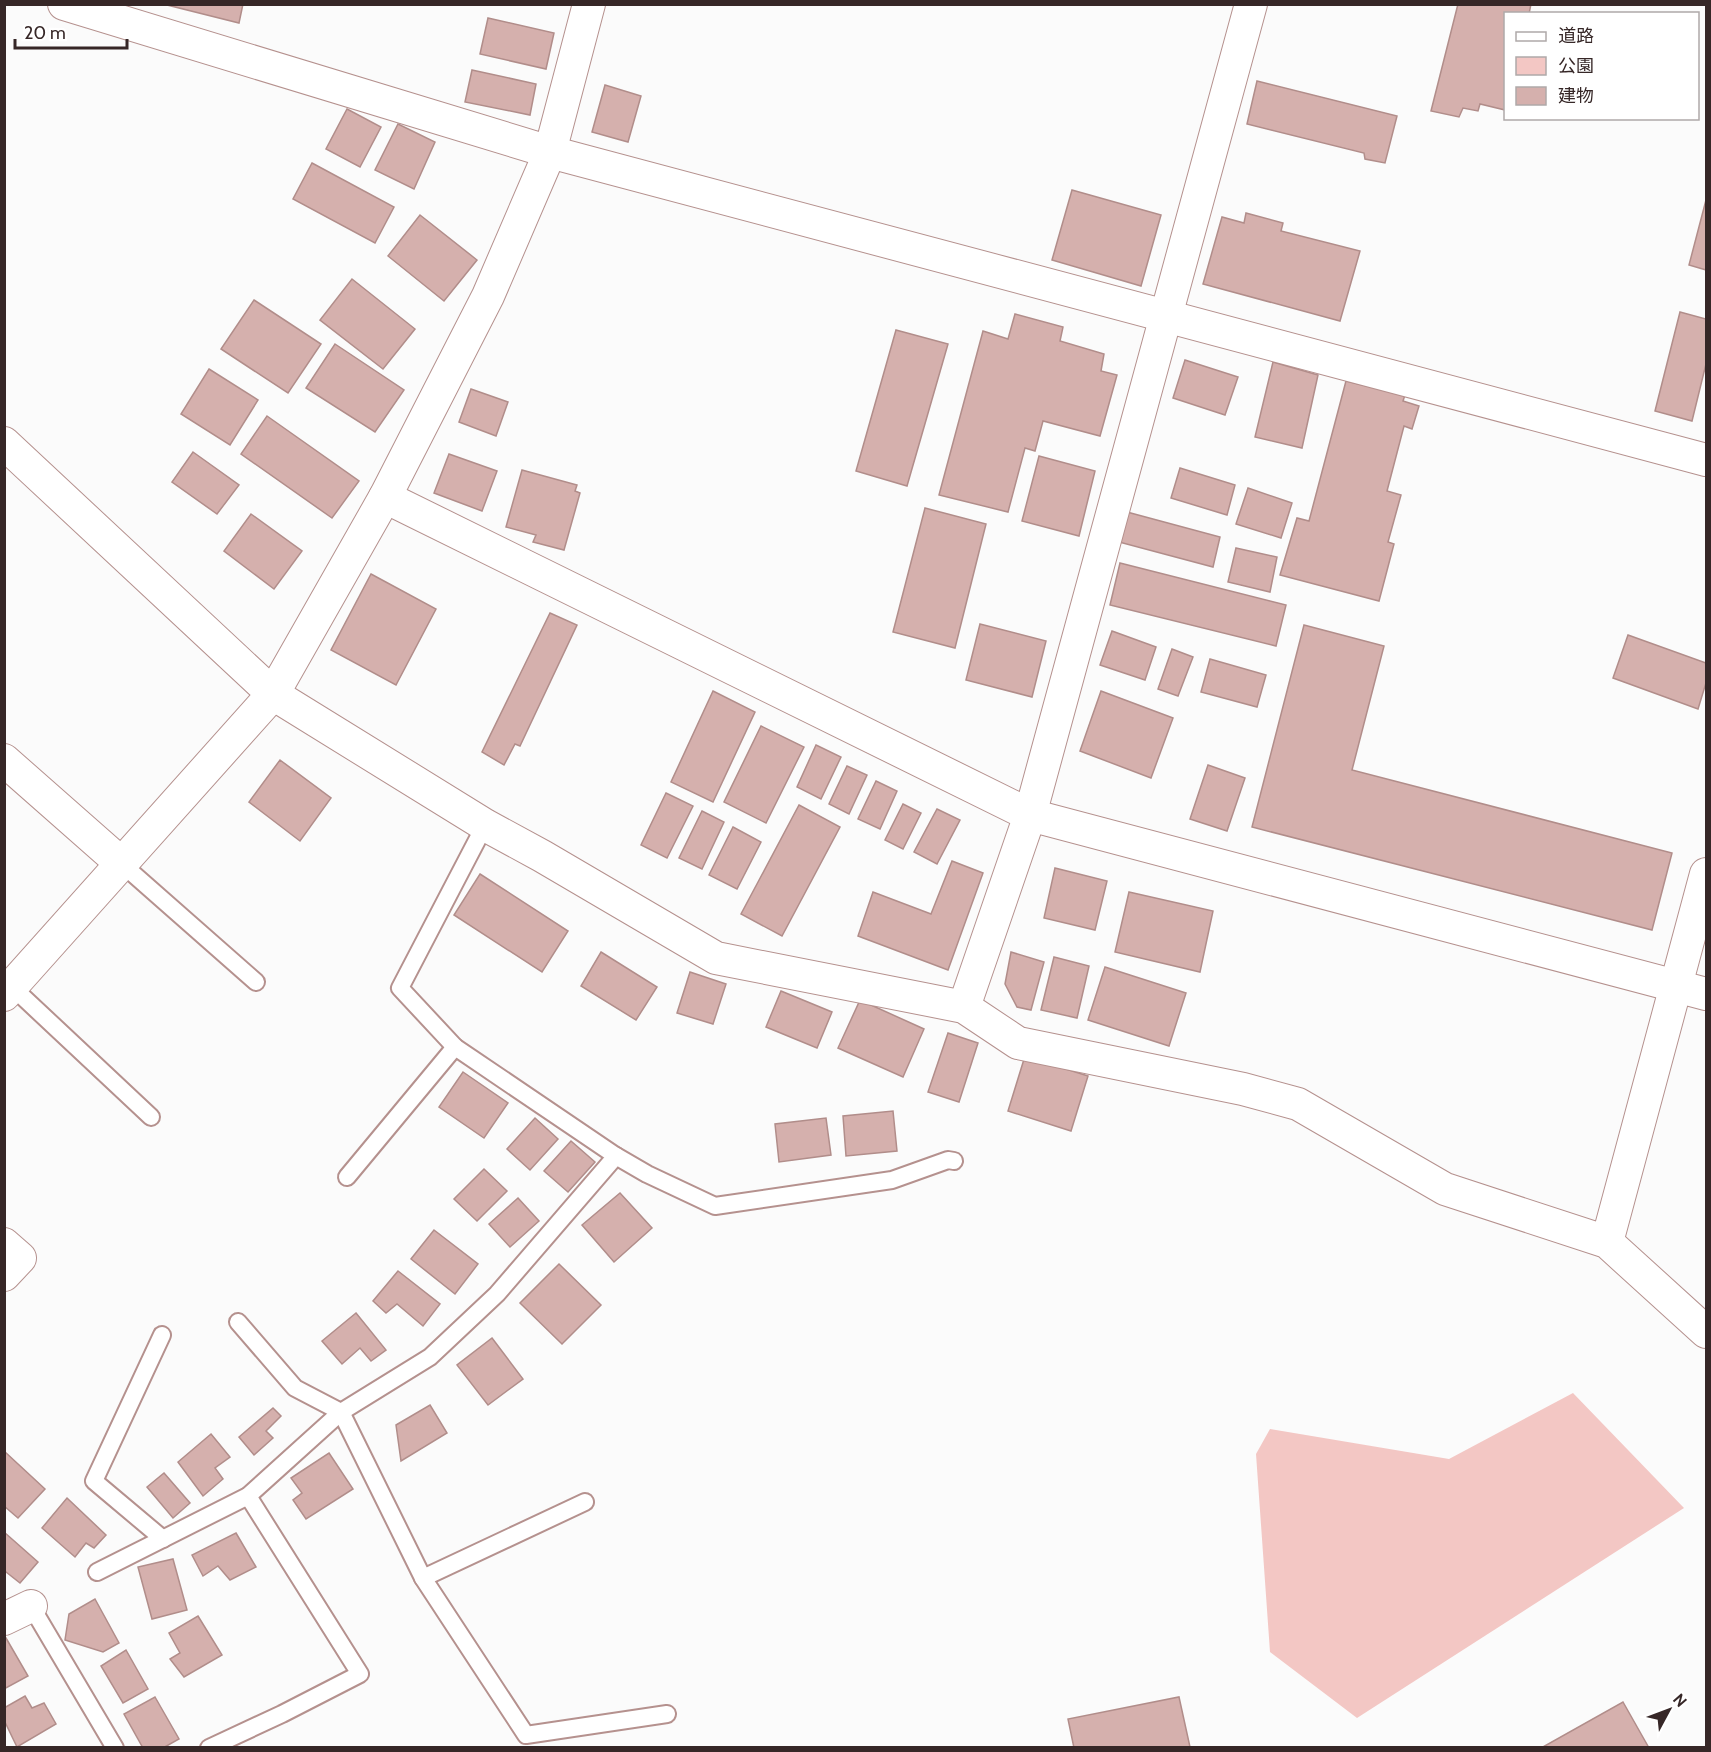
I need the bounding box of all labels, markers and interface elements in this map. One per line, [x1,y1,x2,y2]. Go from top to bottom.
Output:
scale bar [15,12,128,50]
legend [1504,12,1699,120]
text: 20 m [24,22,66,44]
text: 道路 [1558,25,1594,47]
text: 公園 [1558,55,1594,77]
text: 建物 [1558,85,1594,107]
north arrow [1639,1680,1699,1740]
text: N [1669,1690,1691,1711]

